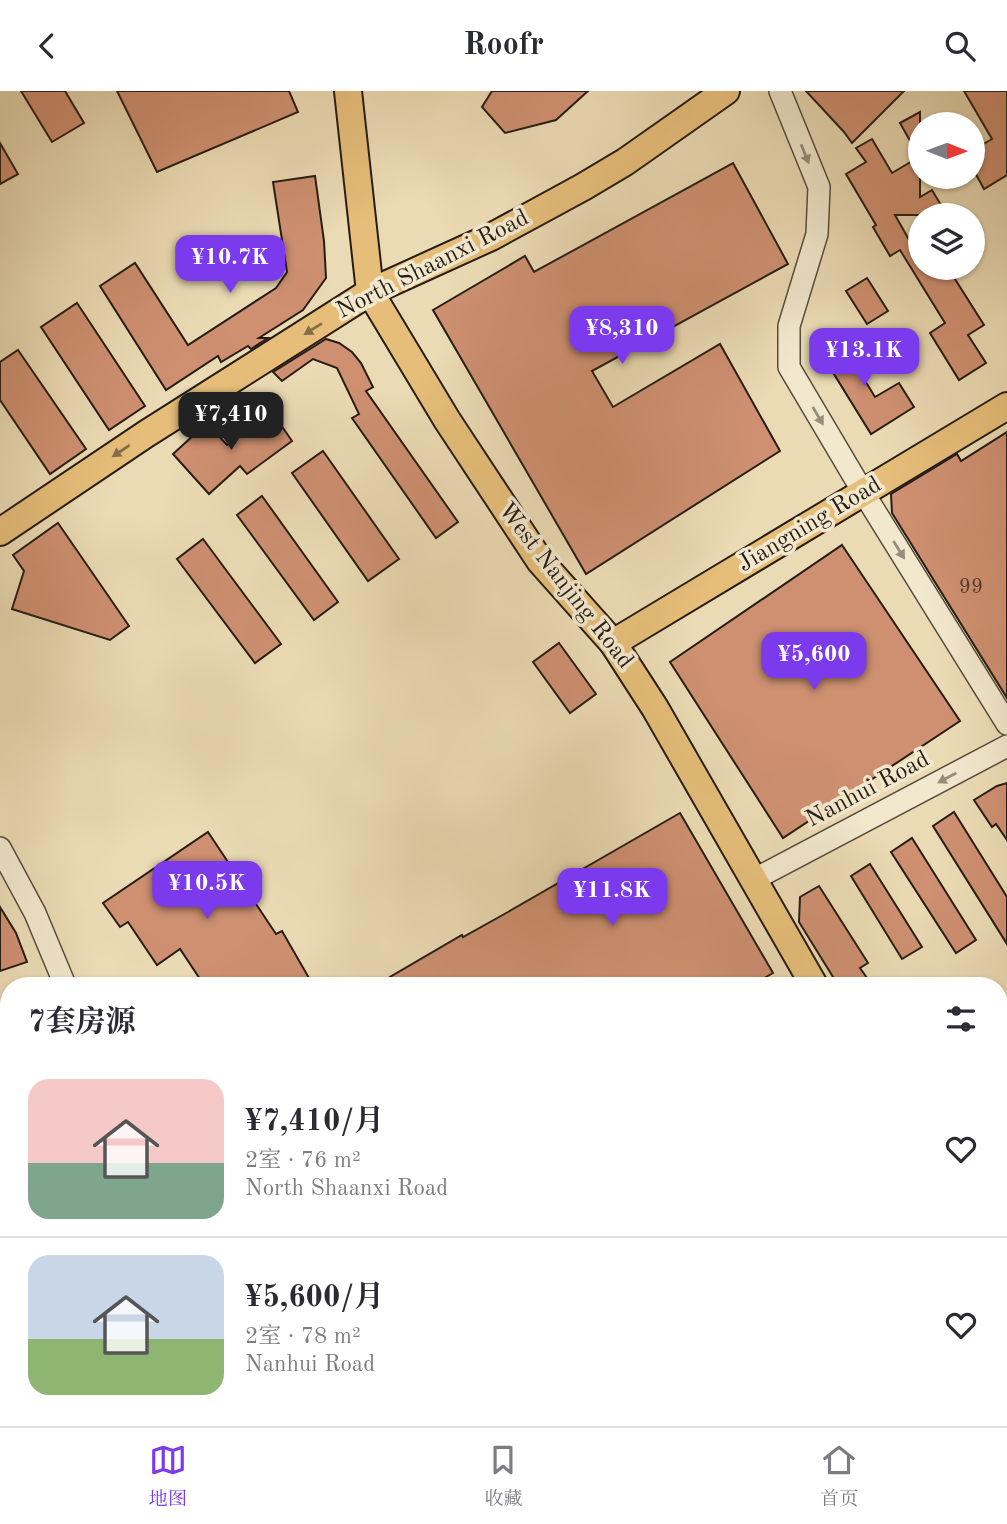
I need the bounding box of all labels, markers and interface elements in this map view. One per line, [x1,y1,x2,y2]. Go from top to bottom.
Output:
icon: back [28,27,66,65]
icon: search [941,27,979,65]
text: Roofr [463,30,544,62]
north arrow [908,112,985,189]
map controls [908,112,985,280]
one-way arrow [800,144,811,165]
button: layers [908,203,985,280]
street label: North Shaanxi Road [333,206,533,324]
pin: ¥10.7K [173,235,287,295]
text: ¥10.7K [191,246,269,269]
pin: ¥8,310 [565,307,679,366]
text: ¥8,310 [585,317,659,340]
one-way arrow [303,322,322,335]
pin: ¥13.1K [807,329,921,388]
text: ¥13.1K [825,339,903,362]
pin: ¥7,410 [174,393,288,452]
text: ¥7,410 [194,403,268,426]
one-way arrow [812,407,824,426]
one-way arrow [111,444,131,457]
street label: Jiangning Road [734,473,886,577]
street label: West Nanjing Road [493,498,637,674]
one-way arrow [892,541,905,560]
house number: 99 [959,577,983,598]
pin: ¥5,600 [757,633,871,692]
text: ¥5,600 [777,643,851,666]
street label: Nanhui Road [802,748,934,832]
one-way arrow [937,772,957,784]
pin: ¥10.5K [150,861,264,921]
pin: ¥11.8K [555,869,669,928]
text: ¥10.5K [168,872,246,895]
text: ¥11.8K [573,879,651,902]
icon: filters [942,1000,980,1038]
text: 7套房源 [28,1008,135,1038]
icon: home [84,1107,168,1191]
text: ¥7,410/月 [245,1107,384,1137]
icon: heart [942,1130,980,1168]
text: 2室 · 76 m² [245,1149,361,1172]
text: North Shaanxi Road [245,1177,448,1200]
icon: home [84,1283,168,1367]
text: ¥5,600/月 [245,1283,384,1313]
icon: heart [942,1306,980,1344]
text: 2室 · 78 m² [245,1325,361,1348]
text: Nanhui Road [245,1353,375,1376]
tab: 地图 [149,1441,187,1512]
tab: 收藏 [484,1441,522,1512]
tab: 首页 [820,1441,858,1512]

